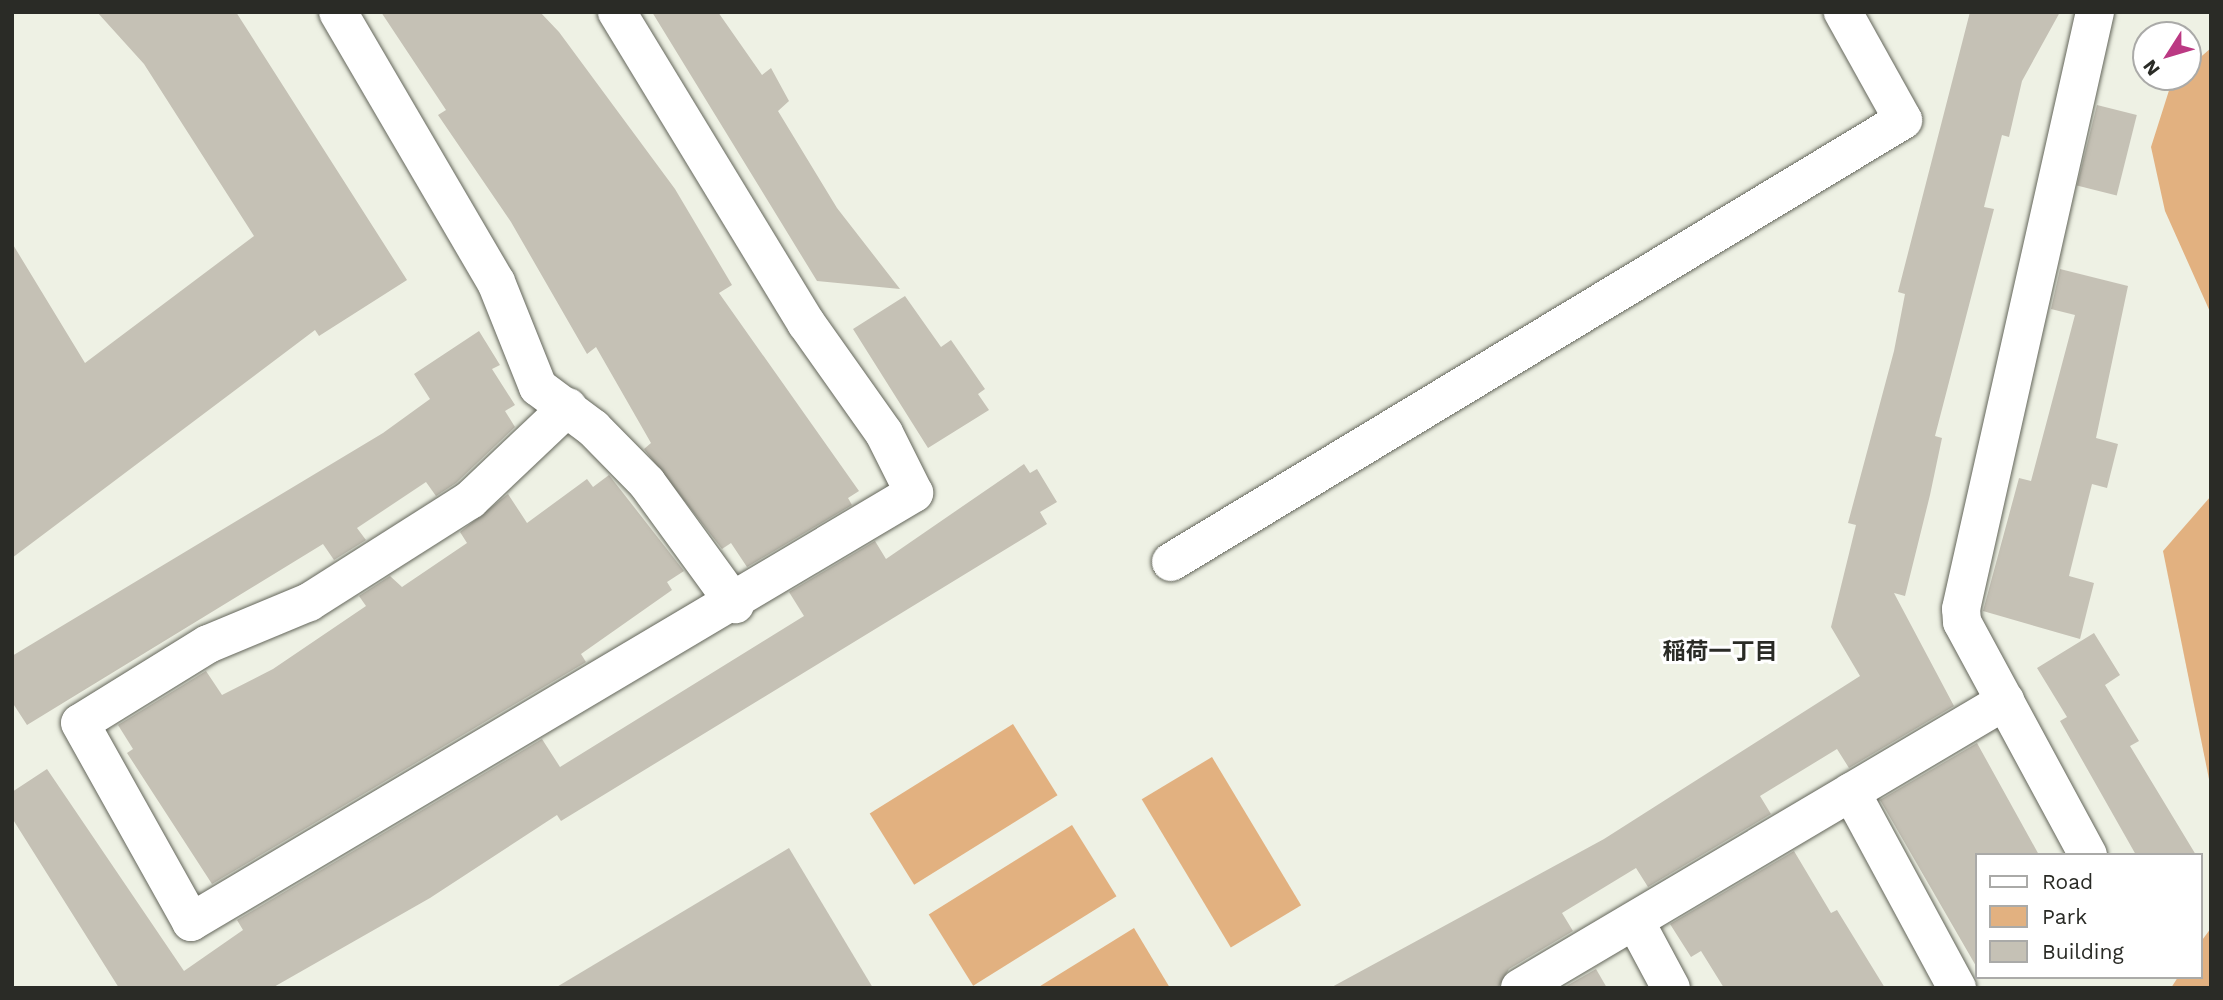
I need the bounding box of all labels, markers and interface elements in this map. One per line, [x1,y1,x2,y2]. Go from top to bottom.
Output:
north arrow [2132,21,2202,91]
text: N [2138,55,2165,80]
district label: 稲荷一丁目 [1663,638,1777,666]
legend [1974,853,2202,979]
text: Road [2042,869,2093,894]
text: Park [2042,904,2087,929]
text: Building [2042,939,2124,964]

